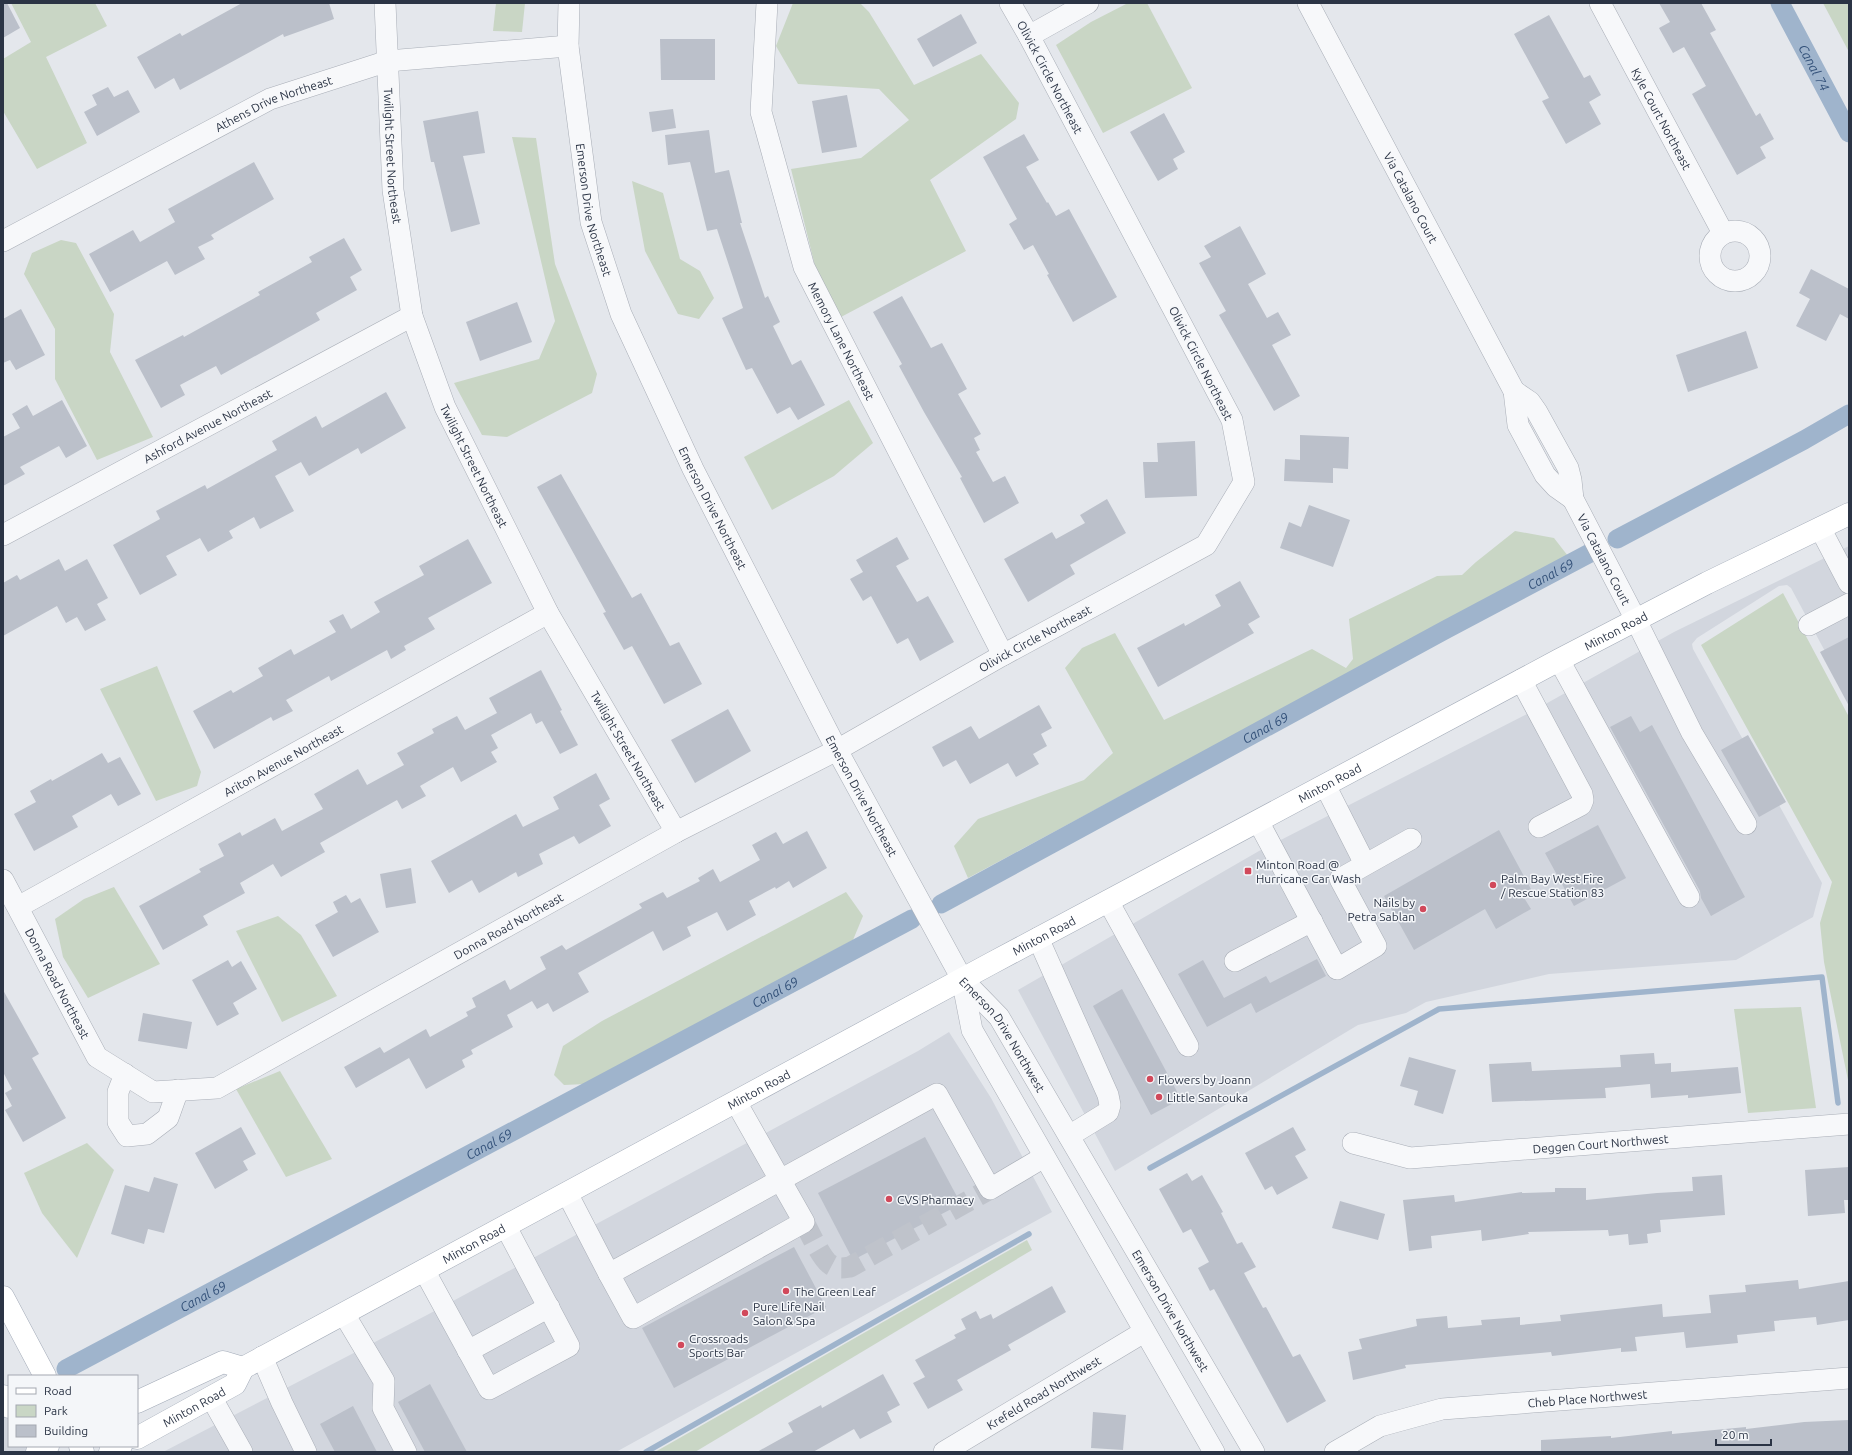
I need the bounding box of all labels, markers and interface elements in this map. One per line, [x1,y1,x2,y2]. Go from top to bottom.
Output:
street label: Olivick Circle Northeast [1015,18,1085,136]
water label: Canal 74 [1796,42,1832,93]
street label: Kyle Court Northeast [1629,65,1694,172]
street label: Athens Drive Northeast [213,73,334,134]
street label: Twilight Street Northeast [382,88,405,225]
street label: Emerson Drive Northeast [574,142,615,278]
street label: Via Catalano Court [1382,150,1441,245]
street label: Memory Lane Northeast [806,280,878,402]
street label: Olivick Circle Northeast [1167,304,1235,422]
street label: Ashford Avenue Northeast [141,386,274,465]
street label: Twilight Street Northeast [438,402,511,530]
street label: Emerson Drive Northeast [677,444,750,572]
street label: Via Catalano Court [1575,512,1634,607]
water label: Canal 69 [1525,556,1576,592]
street label: Olivick Circle Northeast [976,602,1093,674]
street label: Minton Road [1582,609,1649,652]
street label: Twilight Street Northeast [588,688,668,813]
water label: Canal 69 [1240,710,1291,746]
street label: Ariton Avenue Northeast [221,722,345,798]
street label: Emerson Drive Northeast [824,733,900,859]
street label: Minton Road [1296,761,1363,805]
place label: Minton Road @ Hurricane Car Wash [1256,858,1361,885]
marker: Minton Road @ Hurricane Car Wash [1243,866,1253,876]
place label: Palm Bay West Fire / Rescue Station 83 [1500,872,1604,899]
marker: Palm Bay West Fire / Rescue Station 83 [1488,880,1498,890]
street label: Donna Road Northeast [451,890,565,961]
place label: Nails by Petra Sablan [1348,896,1415,923]
marker: Nails by Petra Sablan [1418,904,1428,914]
street label: Minton Road [1010,913,1077,957]
street label: Donna Road Northeast [23,926,93,1041]
water label: Canal 69 [749,974,801,1010]
street label: Emerson Drive Northwest [957,974,1048,1094]
street label: Minton Road [725,1067,792,1111]
place label: Flowers by Joann [1158,1073,1251,1086]
marker: Flowers by Joann [1145,1074,1155,1084]
place label: Little Santouka [1167,1091,1248,1104]
marker: Little Santouka [1154,1092,1164,1102]
water label: Canal 69 [463,1126,514,1162]
street label: Deggen Court Northwest [1532,1131,1669,1155]
place label: CVS Pharmacy [897,1193,974,1206]
marker: CVS Pharmacy [884,1194,894,1204]
street label: Minton Road [440,1221,507,1265]
street label: Emerson Drive Northwest [1130,1247,1212,1374]
water label: Canal 69 [177,1278,228,1314]
place label: The Green Leaf [794,1285,876,1298]
marker: The Green Leaf [781,1286,791,1296]
place label: Pure Life Nail Salon & Spa [753,1300,825,1327]
marker: Pure Life Nail Salon & Spa [740,1308,750,1318]
place label: Crossroads Sports Bar [689,1332,748,1359]
marker: Crossroads Sports Bar [676,1340,686,1350]
street label: Krefeld Road Northwest [984,1353,1103,1432]
legend [8,1375,138,1447]
text: Road [44,1384,72,1397]
street label: Minton Road [160,1384,227,1429]
street label: Cheb Place Northwest [1527,1387,1648,1409]
text: Park [44,1404,68,1417]
scale bar [1716,1421,1771,1447]
text: Building [44,1424,88,1437]
text: 20 m [1722,1428,1749,1441]

